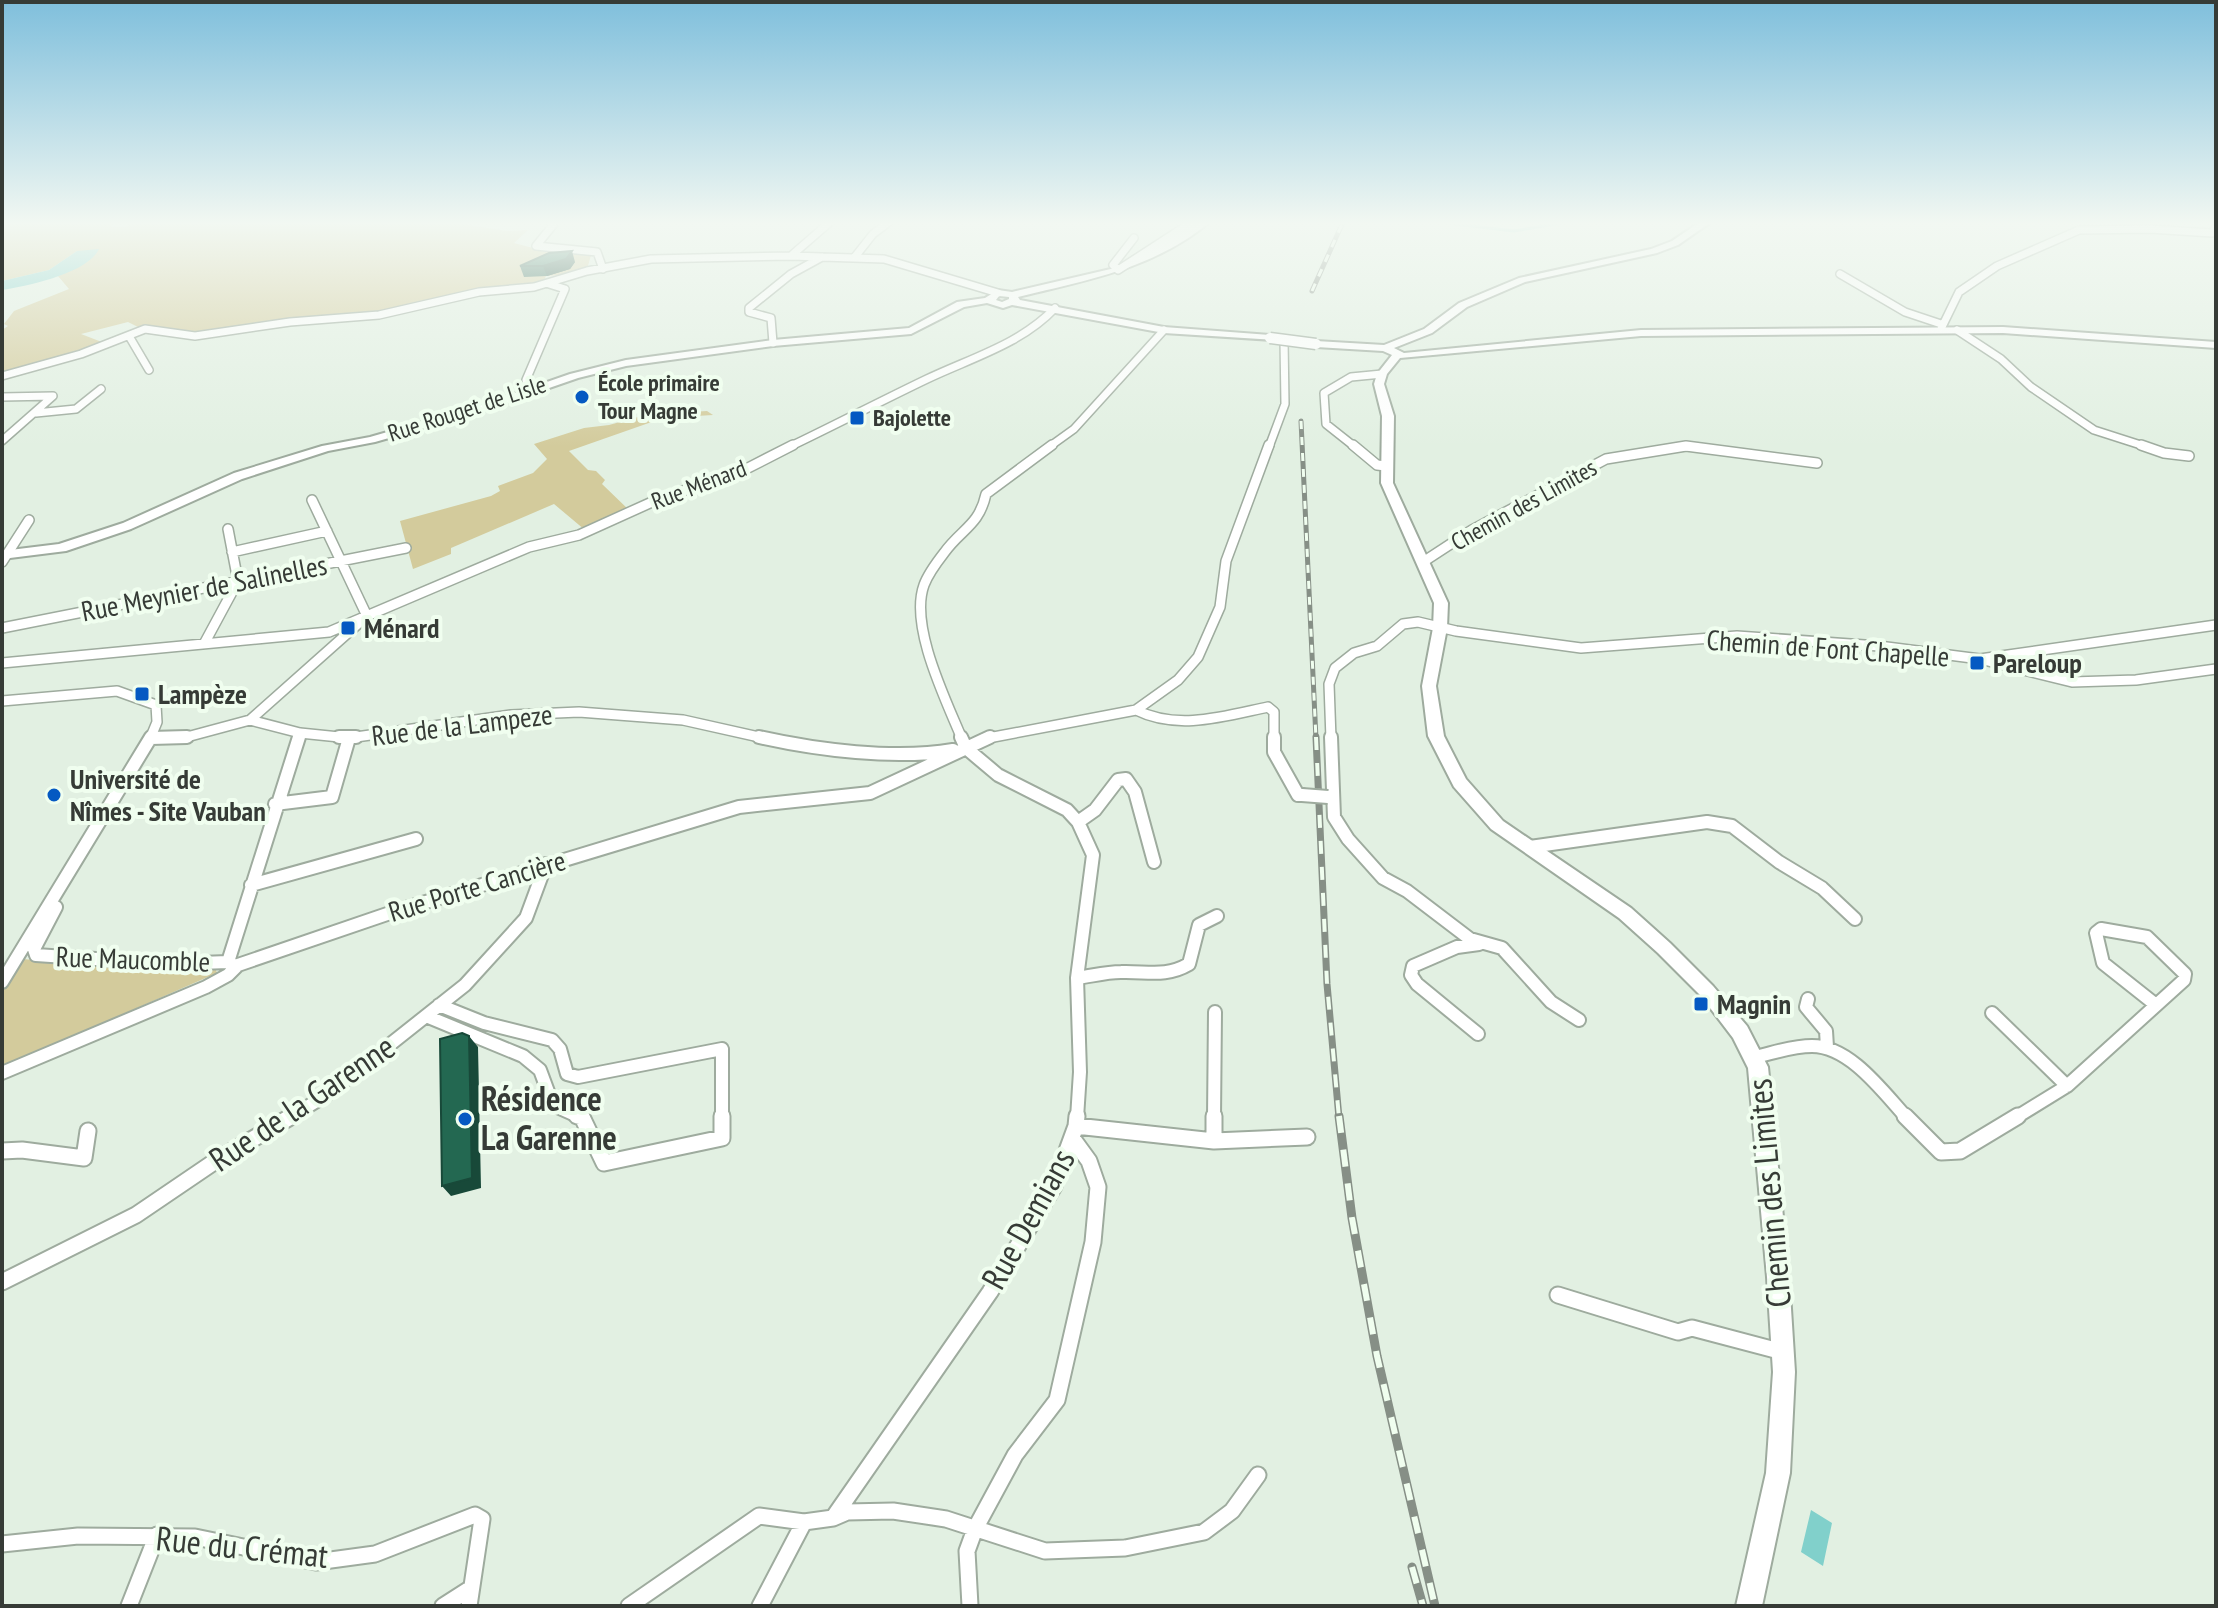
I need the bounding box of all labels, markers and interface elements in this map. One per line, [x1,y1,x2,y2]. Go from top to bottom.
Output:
place label: École primaire Tour Magne [598,367,720,426]
street label: Rue Rouget de Lisle [384,368,550,449]
marker: École primaire Tour Magne [573,388,591,406]
place label: Bajolette [873,402,951,433]
marker: Bajolette [848,409,866,427]
street label: Rue Ménard [647,452,751,517]
street label: Chemin des Limites [1445,452,1602,557]
street label: Rue Meynier de Salinelles [78,546,330,629]
place label: Ménard [364,609,439,646]
marker: Ménard [339,619,357,637]
street label: Chemin de Font Chapelle [1705,621,1951,674]
place label: Pareloup [1993,644,2082,681]
marker: Pareloup [1968,654,1986,672]
place label: Lampèze [158,675,247,712]
marker: Lampèze [133,685,151,703]
street label: Rue de la Lampeze [369,695,554,754]
place label: Université de Nîmes - Site Vauban [70,760,266,829]
marker: Université de Nîmes - Site Vauban [45,786,63,804]
street label: Rue Porte Cancière [384,841,570,930]
street label: Rue Maucomble [55,937,211,980]
place label: Magnin [1717,985,1791,1022]
marker: Magnin [1692,995,1710,1013]
street label: Rue de la Garenne [200,1024,403,1180]
place label: Résidence La Garenne [481,1076,617,1159]
street label: Chemin des Limites [1736,1077,1800,1309]
marker: Résidence La Garenne [456,1110,474,1128]
street label: Rue Demians [971,1141,1084,1296]
street label: Rue du Crémat [154,1515,331,1577]

